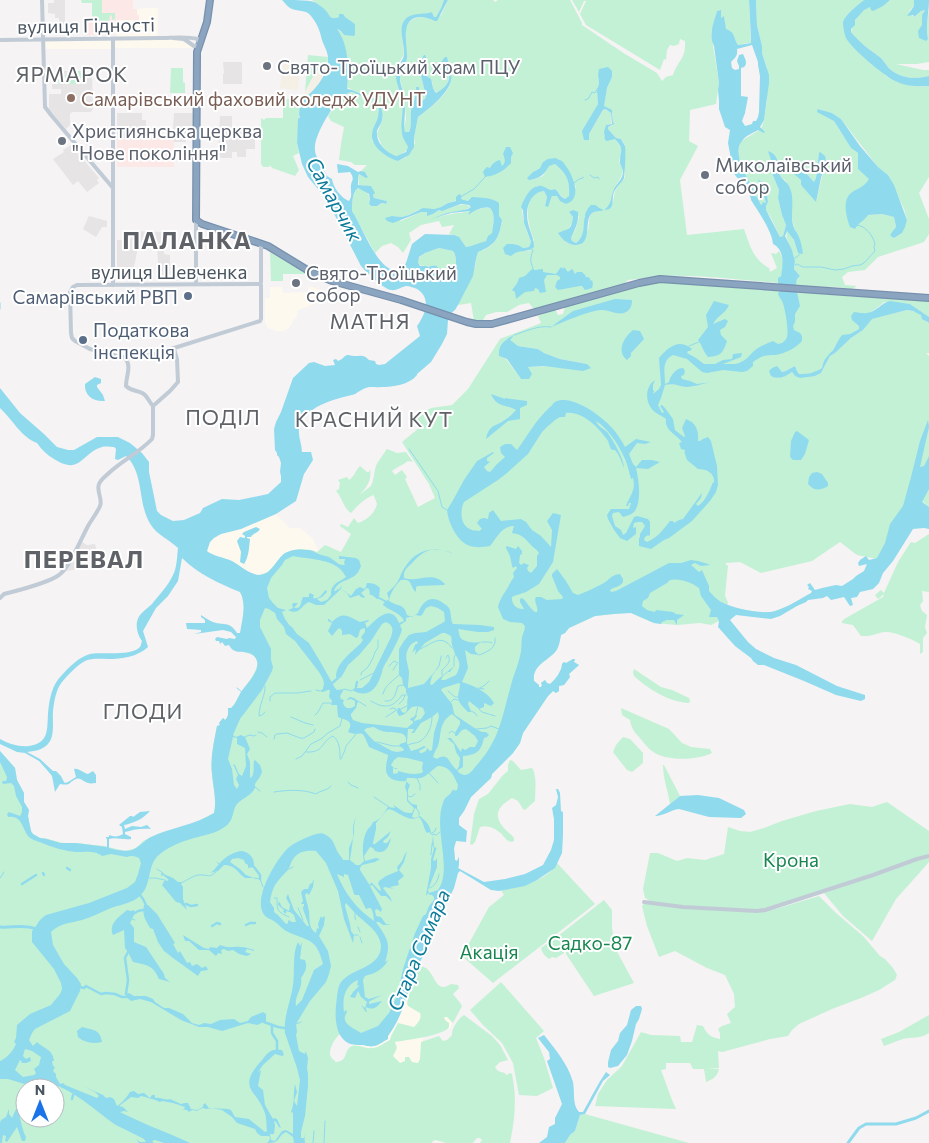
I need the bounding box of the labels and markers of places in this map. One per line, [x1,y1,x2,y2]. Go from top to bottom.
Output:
place label: Свято-Троїцький храм ПЦУ [277,55,521,78]
marker: Свято-Троїцький храм ПЦУ [261,60,273,72]
place label: Самарівський фаховий коледж УДУНТ [81,87,426,110]
marker: Самарівський фаховий коледж УДУНТ [65,92,77,104]
place label: Християнська церква "Нове покоління" [72,119,262,164]
marker: Християнська церква "Нове покоління" [56,135,68,147]
place label: Миколаївський собор [715,153,852,198]
marker: Миколаївський собор [699,169,711,181]
place label: Свято-Троїцький собор [306,261,457,306]
marker: Свято-Троїцький собор [290,277,302,289]
place label: Самарівський РВП [13,285,178,308]
marker: Самарівський РВП [182,290,194,302]
place label: Податкова інспекція [93,318,189,363]
marker: Податкова інспекція [77,334,89,346]

